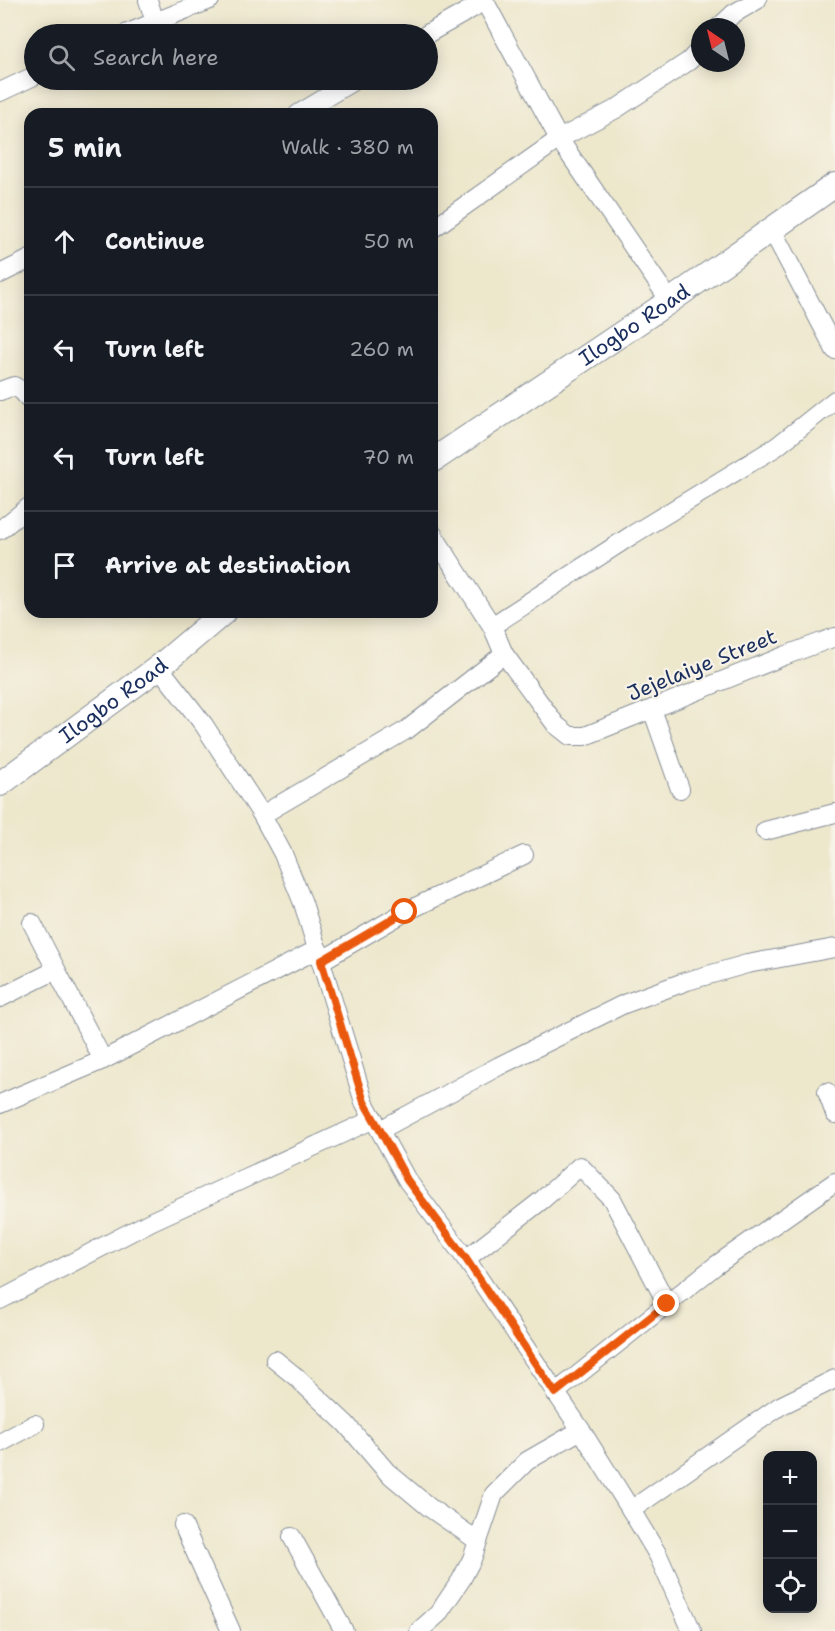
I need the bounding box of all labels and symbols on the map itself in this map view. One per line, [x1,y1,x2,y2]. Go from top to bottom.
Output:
north arrow [691,18,745,72]
street label: Ilogbo Road [573,277,695,372]
street label: Jejelaiye Street [623,622,781,708]
street label: Ilogbo Road [54,651,174,750]
route start [391,898,417,924]
route end [653,1290,679,1316]

